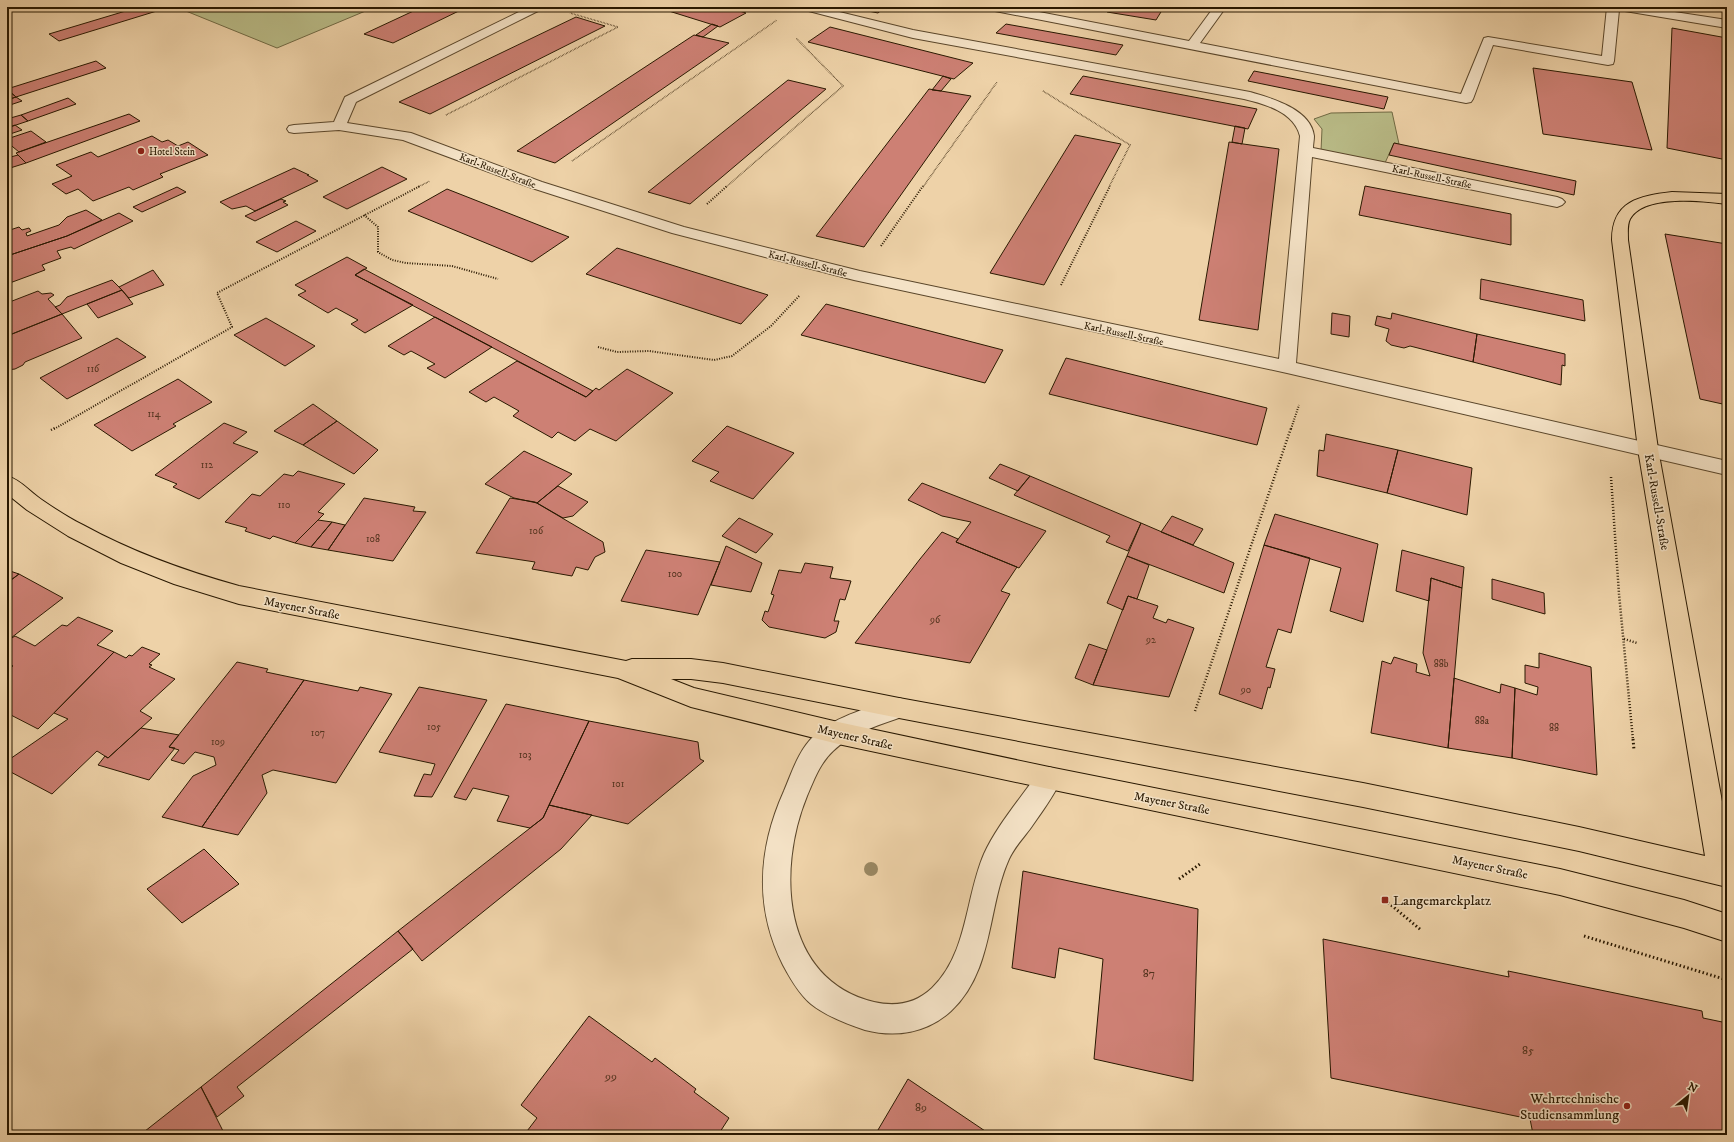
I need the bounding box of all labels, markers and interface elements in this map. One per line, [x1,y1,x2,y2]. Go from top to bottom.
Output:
marker: Hotel Stein [136,146,146,156]
place label: Hotel Stein [149,146,196,158]
street label: Karl-Russell-Straße [458,151,538,191]
street label: Karl-Russell-Straße [1391,163,1473,191]
street label: Karl-Russell-Straße [767,248,848,280]
street label: Karl-Russell-Straße [1083,320,1165,348]
house number: 116 [87,363,100,375]
house number: 114 [147,408,161,420]
street label: Karl-Russell-Straße [1641,453,1672,551]
house number: 112 [201,459,213,471]
house number: 110 [278,499,290,511]
house number: 106 [529,525,544,537]
house number: 108 [366,533,380,545]
house number: 100 [668,568,682,580]
street label: Mayener Straße [263,594,341,623]
house number: 96 [929,614,941,626]
house number: 92 [1145,634,1156,646]
house number: 88b [1434,658,1449,670]
house number: 90 [1240,684,1251,696]
house number: 88a [1475,715,1490,727]
house number: 105 [427,721,441,733]
street label: Mayener Straße [816,722,894,753]
house number: 88 [1549,722,1559,734]
house number: 107 [311,727,325,739]
house number: 109 [211,736,225,748]
house number: 103 [519,749,532,761]
house number: 101 [612,778,625,790]
street label: Mayener Straße [1133,789,1211,818]
street label: Mayener Straße [1451,852,1529,883]
place label: Langemarckplatz [1393,892,1491,910]
marker: Langemarckplatz [1380,895,1390,905]
house number: 87 [1143,966,1155,981]
house number: 85 [1522,1043,1534,1058]
house number: 99 [604,1069,617,1084]
north arrow [1668,1076,1708,1116]
text: N [1685,1080,1700,1096]
place label: Wehrtechnische Studiensammlung [1520,1090,1619,1124]
house number: 89 [915,1100,927,1115]
marker: Wehrtechnische Studiensammlung [1622,1101,1632,1111]

